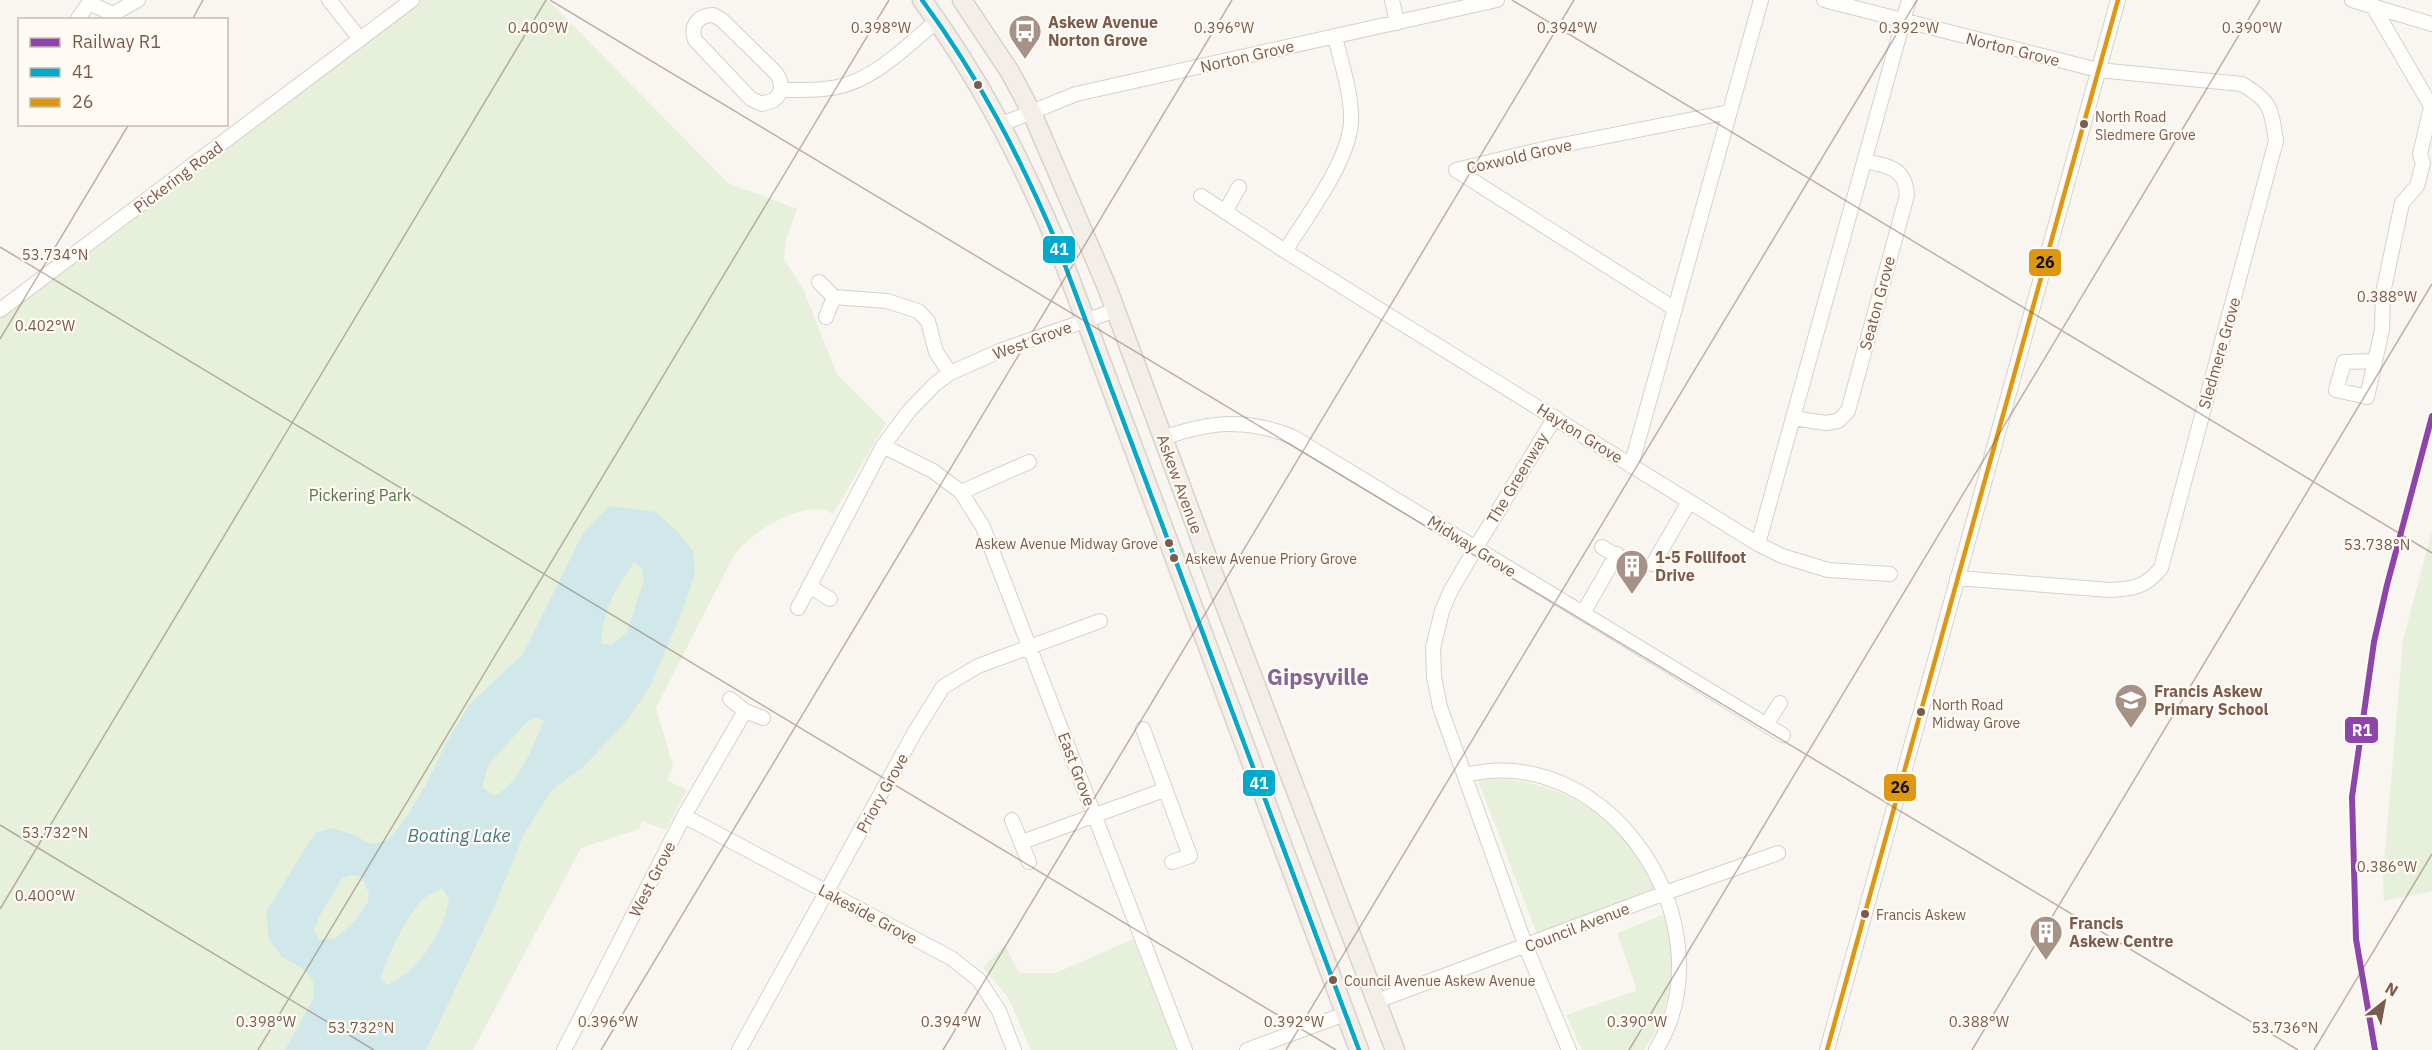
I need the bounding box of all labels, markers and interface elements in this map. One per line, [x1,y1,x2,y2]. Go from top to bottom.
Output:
place label: Askew Avenue Norton Grove [1048,12,1158,50]
bus stop icon: Askew Avenue Norton Grove [1007,13,1043,60]
legend [18,18,228,126]
text: 0.400°W [508,18,569,37]
text: 0.398°W [851,18,912,37]
text: 0.396°W [1194,18,1255,37]
text: 0.394°W [1537,18,1598,37]
text: 0.392°W [1879,18,1940,37]
text: 0.390°W [2222,18,2283,37]
street label: Norton Grove [1964,28,2062,70]
text: Railway R1 [72,30,161,53]
street label: Norton Grove [1198,35,1296,77]
text: 41 [72,60,94,83]
unlabelled marker [972,79,984,91]
text: 26 [72,90,94,113]
place label: North Road Sledmere Grove [2095,108,2196,144]
marker: North Road Sledmere Grove [2078,118,2090,130]
street label: Coxwold Grove [1464,134,1574,178]
street label: Pickering Road [129,137,227,217]
line badge: 41 [1042,235,1076,264]
text: 41 [1049,239,1069,259]
text: 53.734°N [22,245,88,264]
line badge: 26 [2028,248,2062,277]
text: 26 [2035,252,2055,272]
street label: Seaton Grove [1855,254,1899,352]
text: 0.388°W [2357,287,2418,306]
street label: Sledmere Grove [2194,295,2245,411]
text: 0.402°W [15,316,76,335]
street label: West Grove [990,316,1074,363]
street label: Hayton Grove [1533,399,1627,467]
street label: The Greenway [1482,429,1552,527]
street label: Askew Avenue [1153,432,1207,537]
park label: Pickering Park [309,485,412,505]
street label: Midway Grove [1424,511,1520,581]
place label: Askew Avenue Midway Grove [975,535,1158,553]
text: 53.738°N [2344,535,2410,554]
marker: Askew Avenue Midway Grove [1163,537,1175,549]
place label: 1-5 Follifoot Drive [1655,547,1746,585]
building icon: 1-5 Follifoot Drive [1614,548,1650,595]
place label: Askew Avenue Priory Grove [1185,550,1357,568]
marker: Askew Avenue Priory Grove [1168,552,1180,564]
district label: Gipsyville [1267,662,1369,691]
place label: Francis Askew Primary School [2154,681,2269,719]
school or university icon: Francis Askew Primary School [2113,682,2149,729]
place label: North Road Midway Grove [1932,696,2021,732]
marker: North Road Midway Grove [1915,706,1927,718]
line badge: R1 [2344,716,2379,744]
text: R1 [2352,720,2373,740]
street label: East Grove [1054,729,1100,809]
street label: Priory Grove [852,749,912,837]
line badge: 41 [1242,769,1276,797]
text: 41 [1249,773,1269,793]
line badge: 26 [1883,773,1917,802]
text: 26 [1890,777,1910,797]
text: 53.732°N [22,823,88,842]
water label: Boating Lake [408,824,510,847]
street label: West Grove [624,838,680,920]
text: 0.386°W [2357,857,2418,876]
street label: Lakeside Grove [815,879,921,949]
text: 0.400°W [15,886,76,905]
street label: Council Avenue [1522,898,1632,956]
place label: Francis Askew [1876,906,1966,924]
marker: Francis Askew [1859,908,1871,920]
place label: Francis Askew Centre [2069,913,2173,951]
building icon: Francis Askew Centre [2028,914,2064,961]
place label: Council Avenue Askew Avenue [1344,972,1536,990]
north arrow [2354,972,2414,1032]
marker: Council Avenue Askew Avenue [1327,974,1339,986]
text: N [2382,978,2402,1001]
text: 0.398°W [236,1012,297,1031]
text: 0.396°W [578,1012,639,1031]
text: 0.394°W [921,1012,982,1031]
text: 0.392°W [1264,1012,1325,1031]
text: 0.390°W [1607,1012,1668,1031]
text: 0.388°W [1949,1012,2010,1031]
text: 53.732°N [328,1018,394,1037]
text: 53.736°N [2252,1018,2318,1037]

